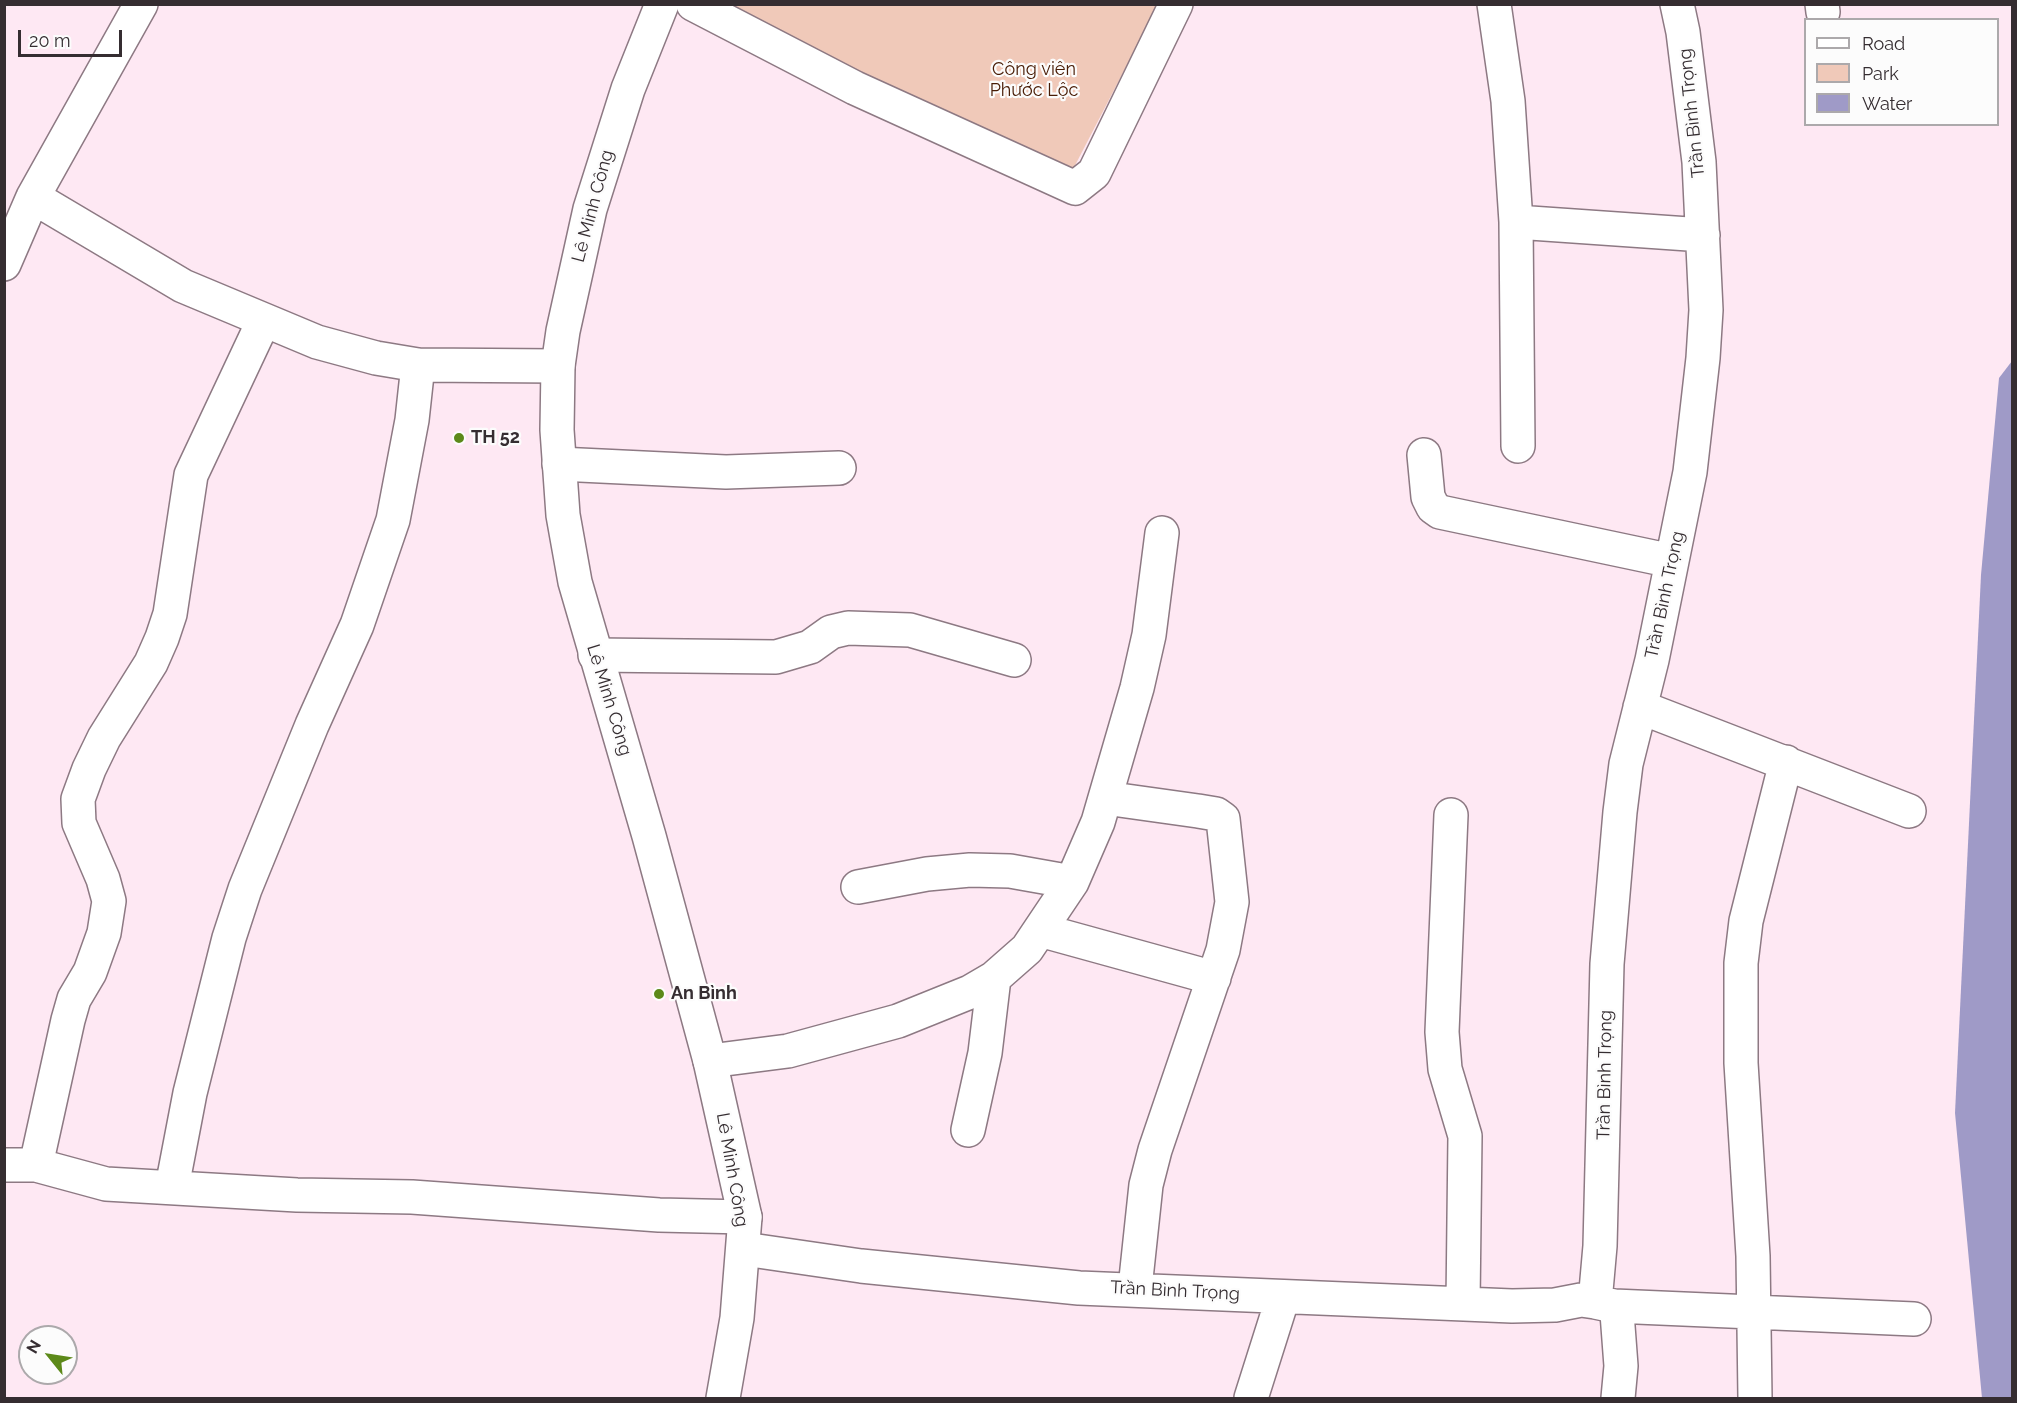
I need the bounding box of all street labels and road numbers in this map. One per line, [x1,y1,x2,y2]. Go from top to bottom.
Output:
street label: Trần Bình Trọng [1674,47,1710,179]
street label: Lê Minh Công [568,147,618,265]
street label: Trần Bình Trọng [1641,529,1689,661]
street label: Lê Minh Công [582,642,636,758]
street label: Trần Bình Trọng [1593,1010,1617,1140]
street label: Lê Minh Công [711,1111,753,1229]
street label: Trần Bình Trọng [1110,1277,1240,1305]

